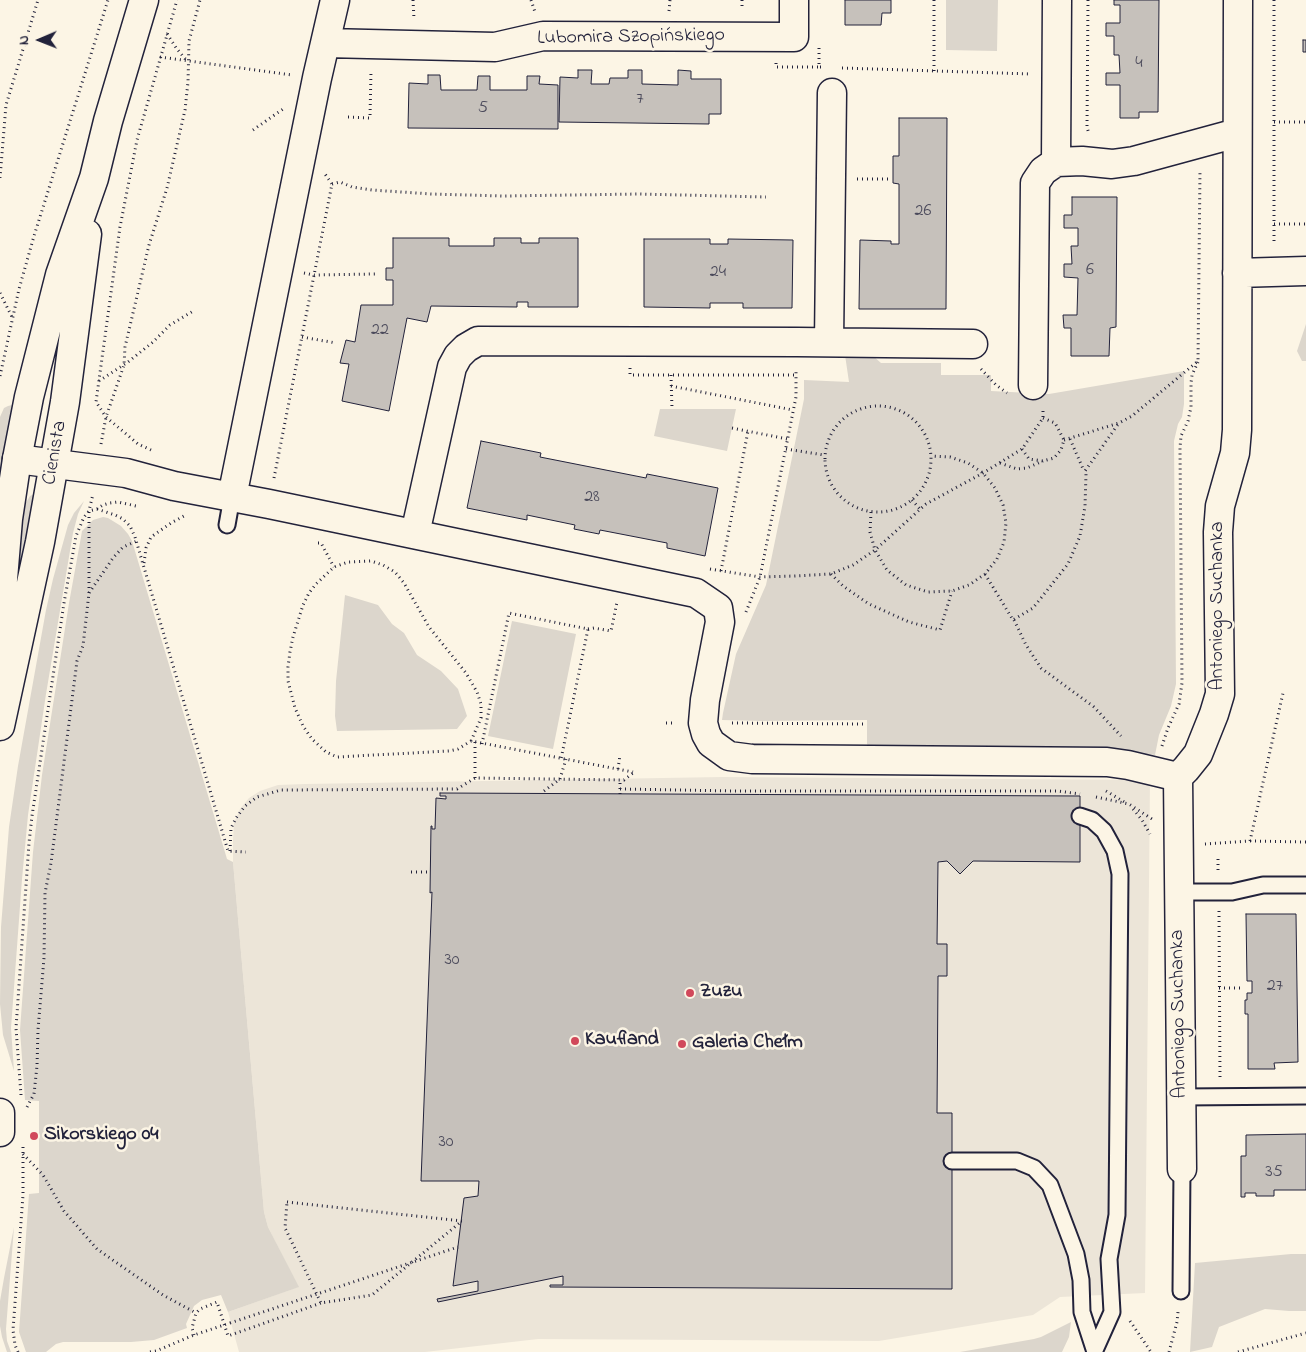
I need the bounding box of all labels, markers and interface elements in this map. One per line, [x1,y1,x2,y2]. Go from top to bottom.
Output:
north arrow [15,15,65,65]
street label: Lubomira Szopińskiego [537,24,725,52]
text: N [14,35,35,45]
house number: 4 [1135,53,1143,75]
house number: 7 [636,89,644,111]
house number: 5 [478,98,488,120]
house number: 26 [915,201,931,223]
house number: 6 [1086,260,1094,282]
house number: 24 [710,262,726,284]
house number: 22 [371,320,389,342]
street label: Cienista [39,419,73,487]
house number: 28 [584,487,600,509]
street label: Antoniego Suchanka [1207,522,1231,690]
street label: Antoniego Suchanka [1167,929,1193,1099]
house number: 30 [444,950,460,972]
house number: 27 [1267,976,1283,998]
place label: Zuzu [700,981,742,1005]
marker: Zuzu [684,987,696,999]
place label: Kaufland [585,1029,659,1053]
place label: Galeria Chełm [692,1032,803,1056]
marker: Kaufland [569,1035,581,1047]
marker: Galeria Chełm [676,1038,688,1050]
place label: Sikorskiego 04 [44,1124,159,1148]
marker: Sikorskiego 04 [28,1130,40,1142]
house number: 30 [438,1132,454,1154]
house number: 35 [1265,1162,1283,1184]

